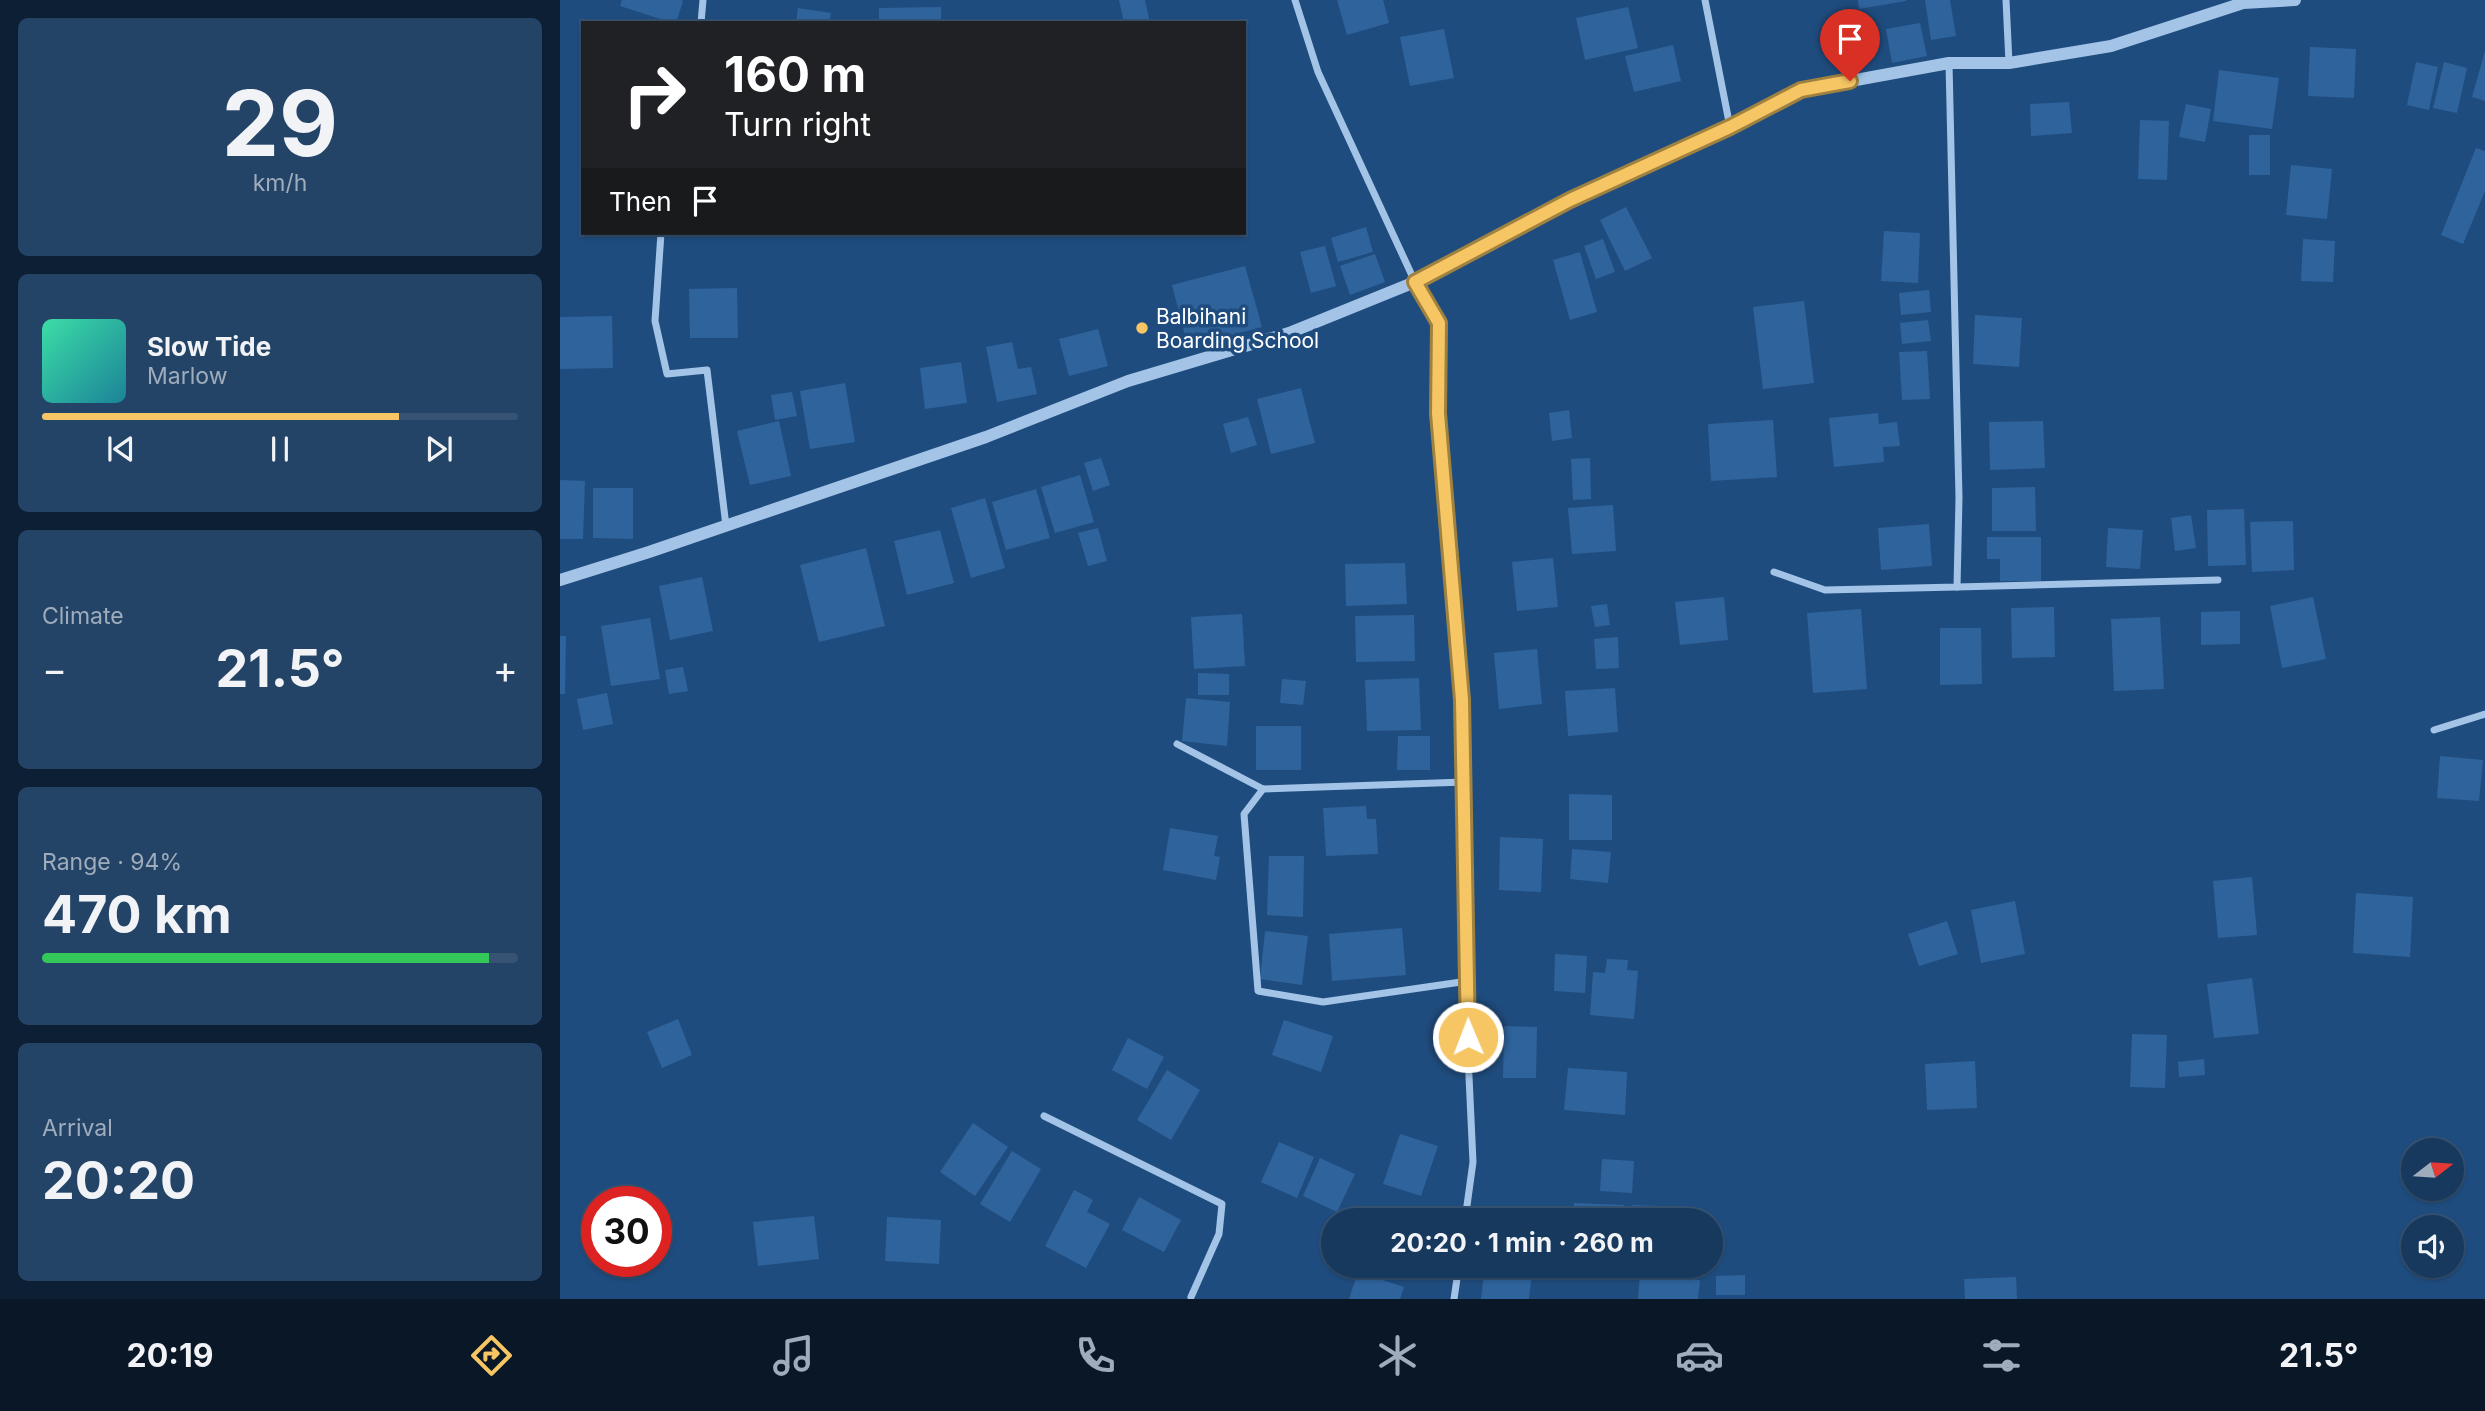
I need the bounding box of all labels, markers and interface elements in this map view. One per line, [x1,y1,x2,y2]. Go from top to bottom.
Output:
pin [1820,9,1880,81]
icon: arrive [1831,20,1869,58]
text: 160 m [724,45,866,104]
icon: right [609,49,700,140]
text: 29 [222,68,338,178]
text: Turn right [724,105,871,144]
text: km/h [253,169,307,197]
icon: arrive [686,182,724,220]
text: Then [609,186,672,217]
place label: Balbihani Boarding School [1156,304,1319,353]
marker: Balbihani Boarding School [1134,320,1150,336]
text: Slow Tide [147,331,271,362]
text: Marlow [147,362,227,390]
icon: previous [102,430,140,468]
icon: pause [261,430,299,468]
icon: next [420,430,458,468]
text: Climate [42,602,124,630]
text: 21.5° [215,637,345,700]
text: − [42,646,67,692]
text: + [493,646,518,692]
text: Range · 94% [42,848,182,876]
text: 470 km [42,883,232,946]
position arrow [1431,1000,1505,1074]
text: Arrival [42,1114,113,1142]
north arrow [2401,1138,2464,1200]
map controls [2401,1138,2464,1278]
text: 20:20 [42,1149,195,1212]
speed limit sign: 30 [581,1186,672,1277]
button: sound [2401,1215,2464,1278]
text: 20:20 · 1 min · 260 m [1390,1227,1654,1258]
icon: directions [467,1331,516,1380]
icon: music [769,1331,818,1380]
icon: phone [1071,1331,1120,1380]
icon: climate [1373,1331,1422,1380]
icon: car [1675,1331,1724,1380]
icon: filters [1977,1331,2026,1380]
text: 20:19 [127,1336,214,1375]
text: 21.5° [2279,1336,2358,1375]

